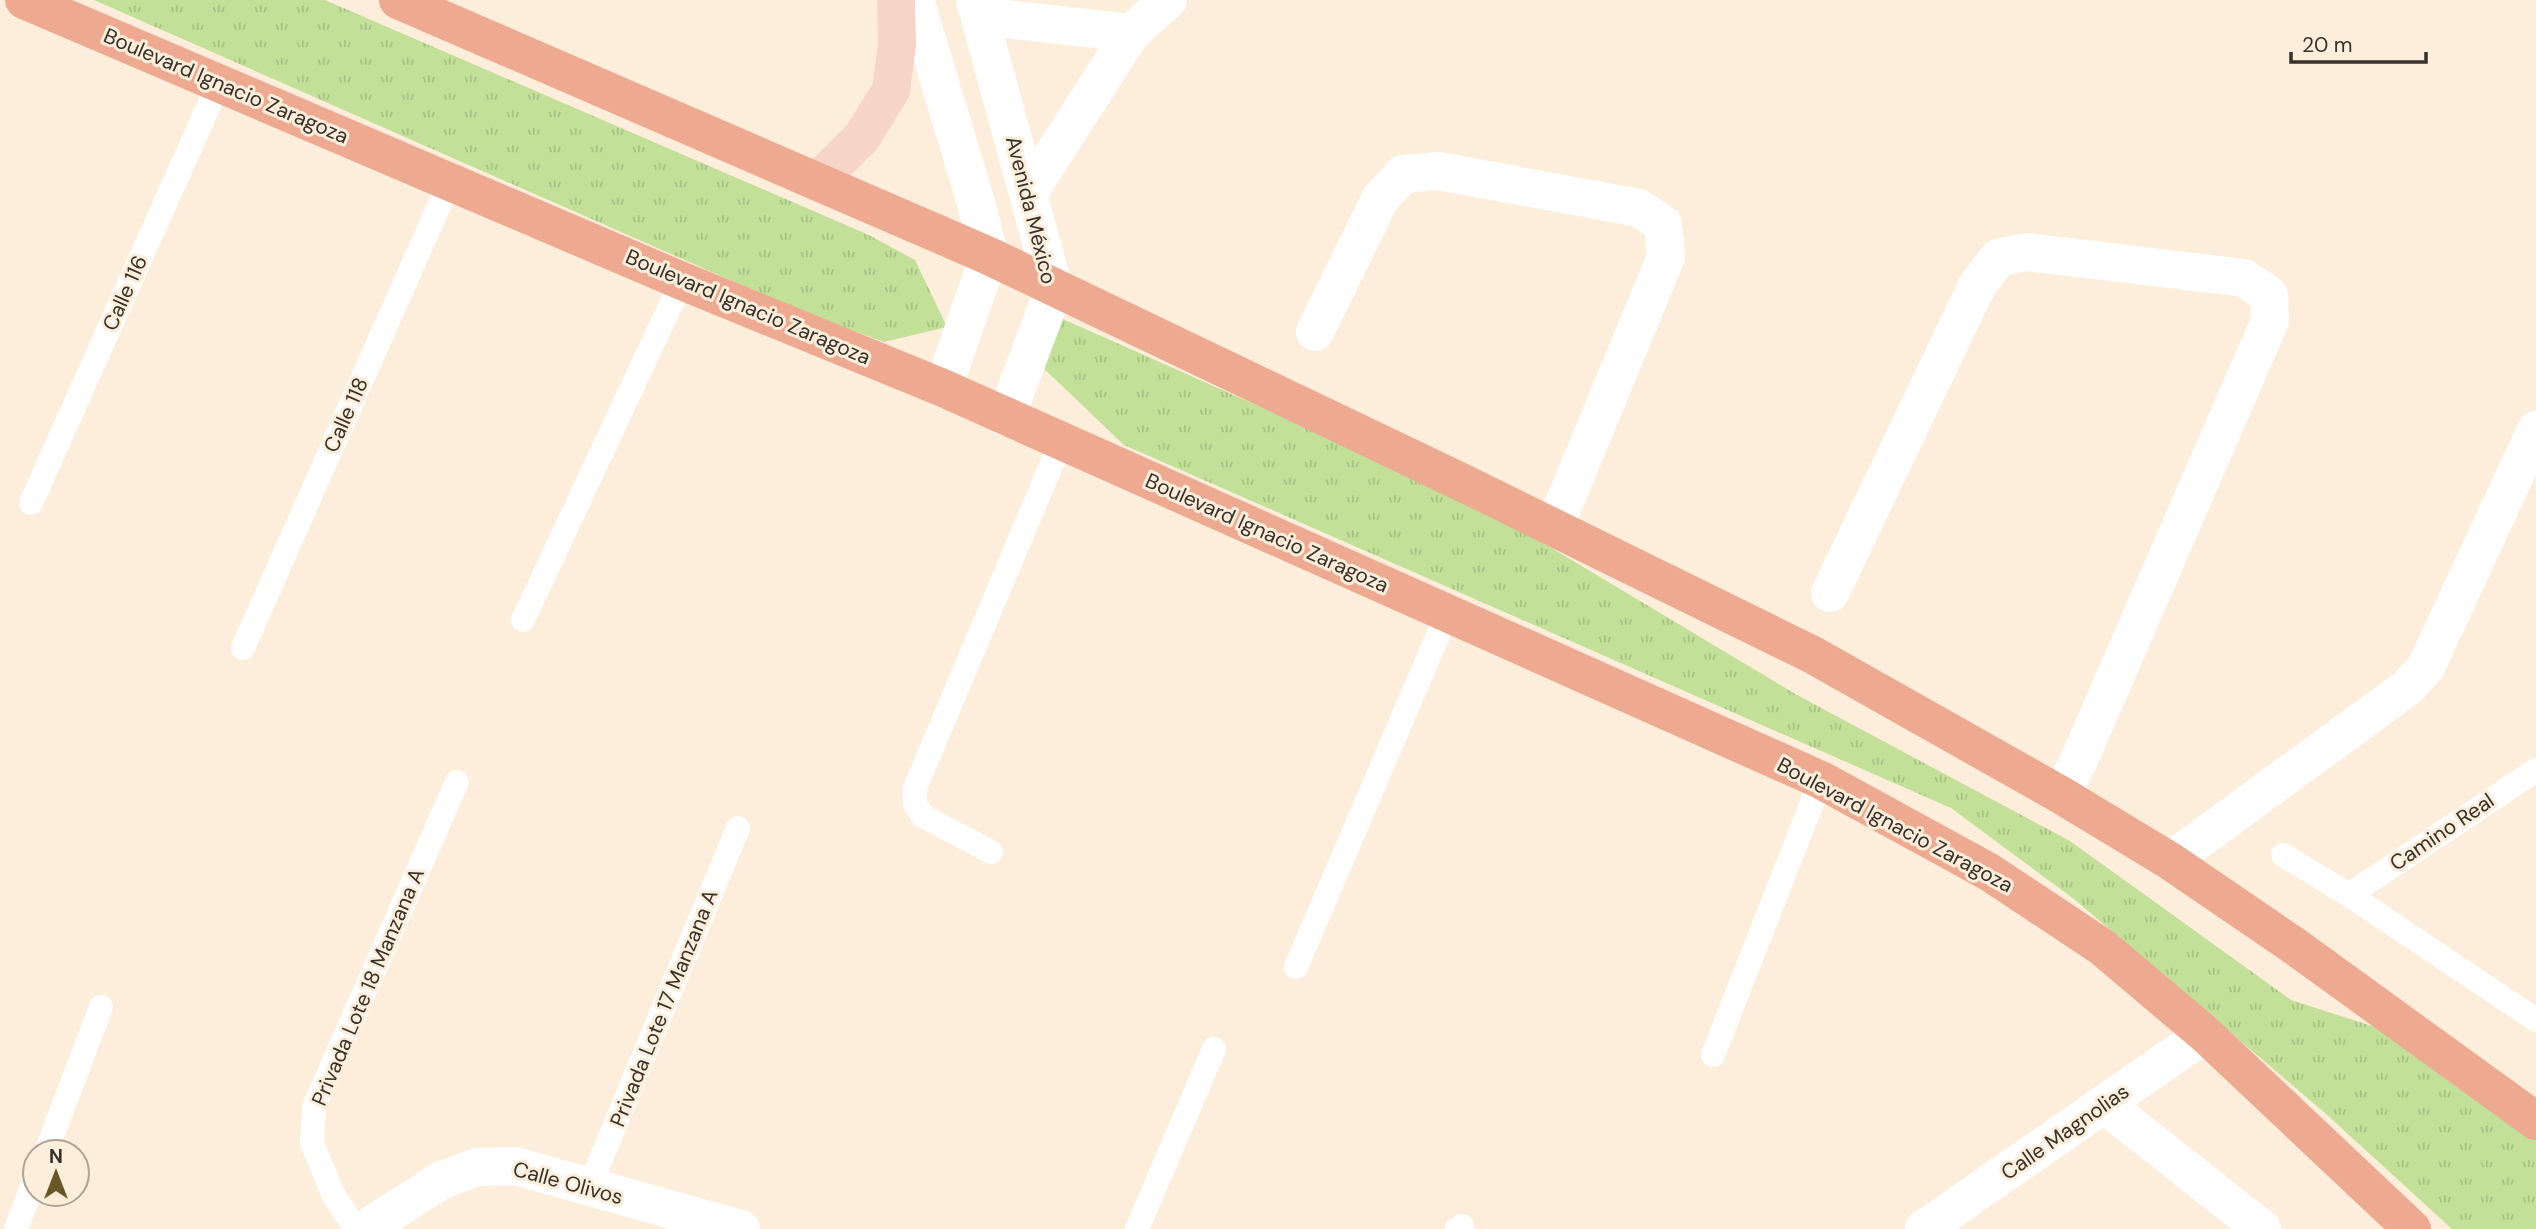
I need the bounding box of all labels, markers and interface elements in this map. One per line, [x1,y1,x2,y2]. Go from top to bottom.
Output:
scale bar [2291,21,2426,65]
street label: Boulevard Ignacio Zaragoza [99,22,353,150]
text: 20 m [2302,31,2353,59]
street label: Avenida México [999,133,1063,287]
street label: Boulevard Ignacio Zaragoza [621,243,875,371]
street label: Calle 116 [96,251,154,335]
street label: Calle 118 [317,373,375,457]
street label: Boulevard Ignacio Zaragoza [1141,467,1393,599]
street label: Boulevard Ignacio Zaragoza [1772,751,2018,899]
street label: Camino Real [2384,787,2500,877]
street label: Privada Lote 18 Manzana A [305,864,431,1110]
street label: Privada Lote 17 Manzana A [603,885,725,1131]
street label: Calle Magnolias [1995,1077,2135,1187]
north arrow [21,1138,91,1208]
text: N [49,1144,63,1169]
street label: Calle Olivos [510,1155,626,1211]

